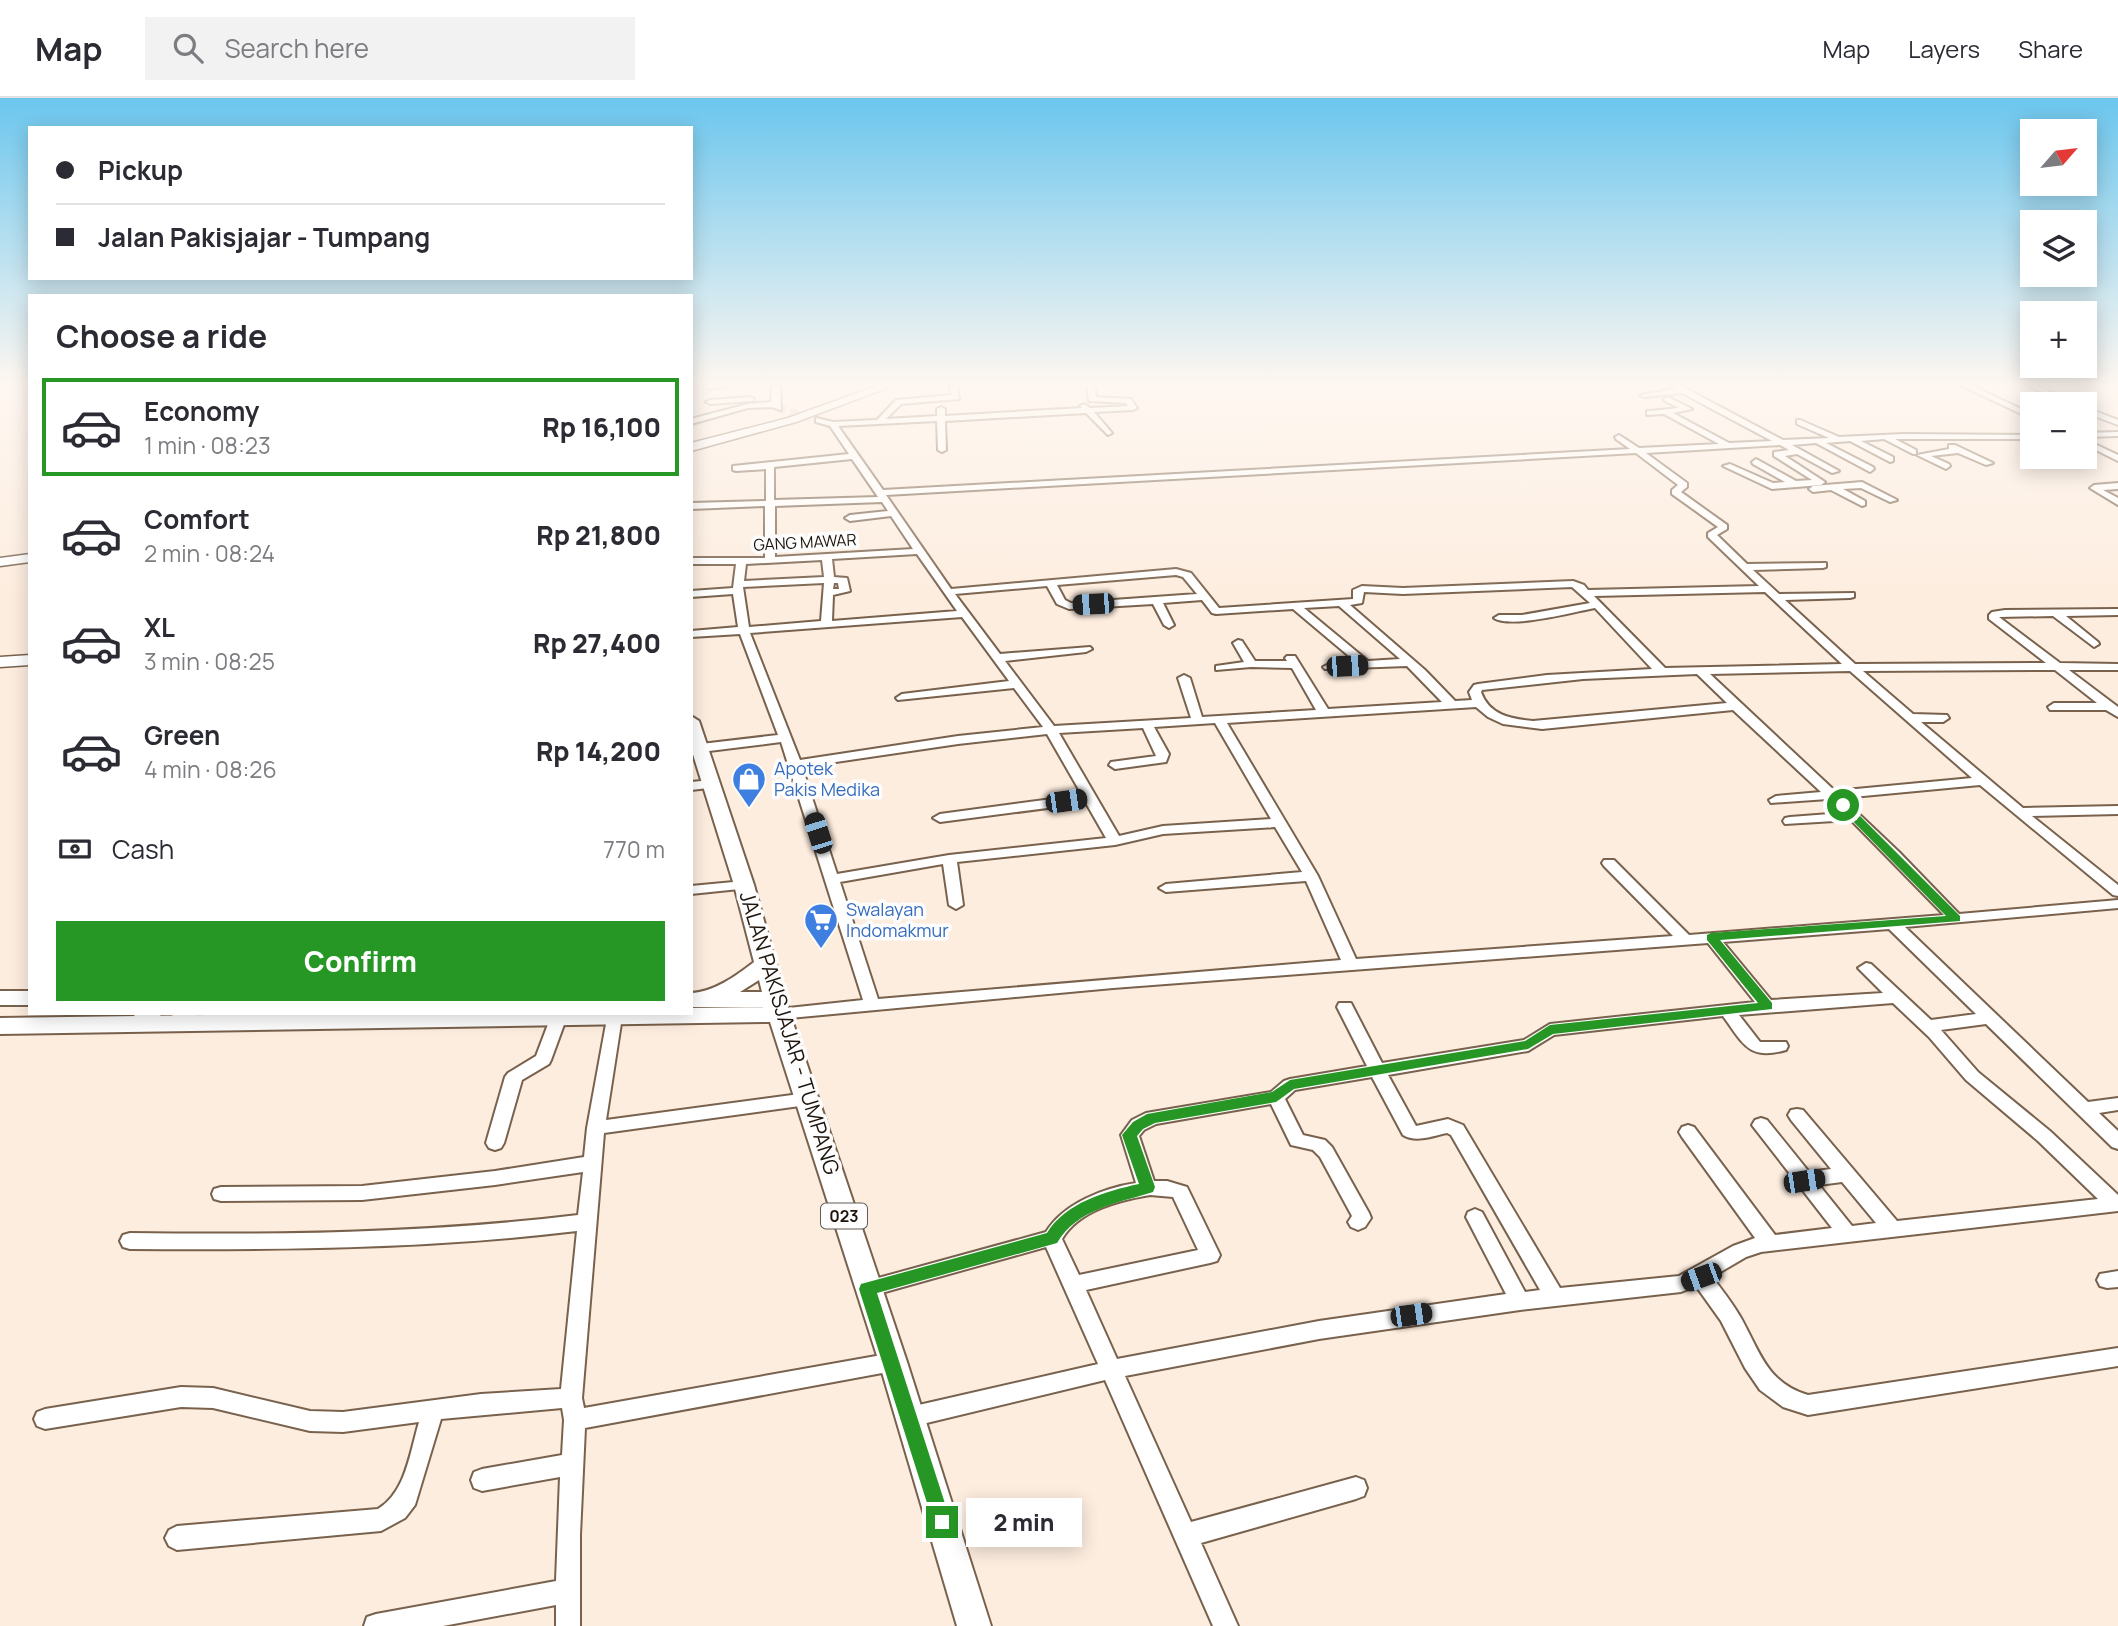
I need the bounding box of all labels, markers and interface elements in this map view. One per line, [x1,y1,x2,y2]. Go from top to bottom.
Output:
search box [145,17,635,80]
text: Map [35,26,103,71]
icon: search [169,29,207,67]
text: Search here [225,30,369,66]
text: Map [1823,32,1870,65]
text: Layers [1908,32,1980,65]
text: Share [2018,32,2083,65]
north arrow [2020,119,2096,196]
map controls [2020,119,2097,469]
text: Pickup [98,152,183,188]
button: layers [2020,210,2097,287]
text: Jalan Pakisjajar - Tumpang [98,219,430,255]
button: + [2020,301,2097,378]
text: Choose a ride [56,314,267,358]
button: − [2020,392,2097,469]
text: Economy [144,393,259,429]
icon: car [60,396,123,459]
text: Rp 16,100 [542,409,661,445]
text: 1 min · 08:23 [144,429,271,461]
text: Comfort [144,501,250,537]
icon: car [60,504,123,567]
text: Rp 21,800 [536,517,661,553]
street label: GANG MAWAR [753,528,857,556]
text: 2 min · 08:24 [144,537,275,569]
car [1072,592,1115,616]
text: XL [144,609,175,645]
icon: car [60,612,123,675]
text: Rp 27,400 [533,625,661,661]
text: 3 min · 08:25 [144,645,275,677]
car [1326,654,1369,678]
text: Green [144,717,220,753]
icon: car [60,720,123,783]
text: Rp 14,200 [536,733,661,769]
text: 4 min · 08:26 [144,753,277,785]
place label: Apotek Pakis Medika [774,756,880,801]
shop icon: Apotek Pakis Medika [730,760,768,809]
car [1044,788,1089,814]
route start [1827,789,1859,821]
car [802,810,835,856]
icon: cash [56,830,94,868]
text: Cash [112,831,174,867]
text: 770 m [603,833,665,865]
street label: JALAN PAKISJAJAR - TUMPANG [733,887,847,1178]
place label: Swalayan Indomakmur [846,897,949,942]
supermarket icon: Swalayan Indomakmur [802,901,840,950]
button: Confirm [56,921,665,1001]
car [1782,1167,1827,1195]
road number: 023 [821,1204,867,1228]
car [1678,1260,1725,1294]
car [1389,1302,1434,1328]
callout: 2 min [967,1498,1082,1546]
route end [926,1506,958,1538]
text: 2 min [994,1506,1055,1538]

